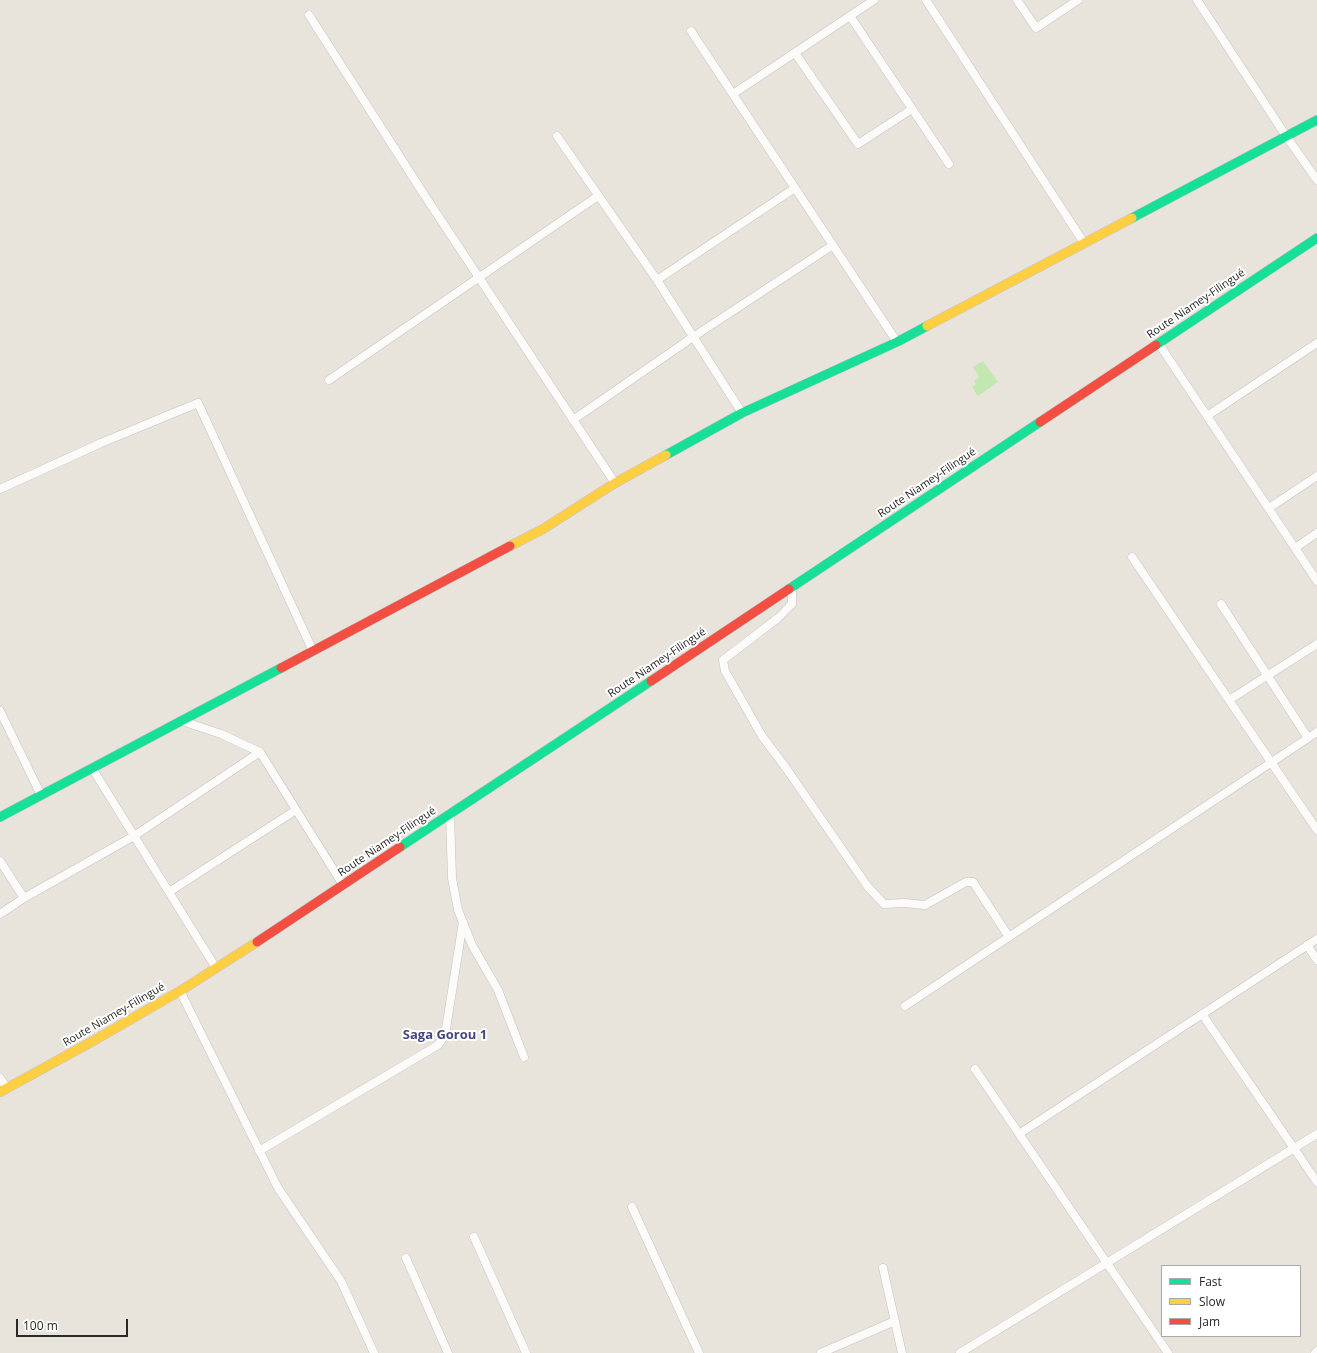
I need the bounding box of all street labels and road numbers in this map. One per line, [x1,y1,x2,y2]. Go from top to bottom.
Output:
street label: Route Niamey-Filingué [1144,266,1248,342]
street label: Route Niamey-Filingué [875,445,979,521]
street label: Route Niamey-Filingué [605,625,709,701]
street label: Route Niamey-Filingué [335,804,439,880]
street label: Route Niamey-Filingué [61,980,167,1050]

